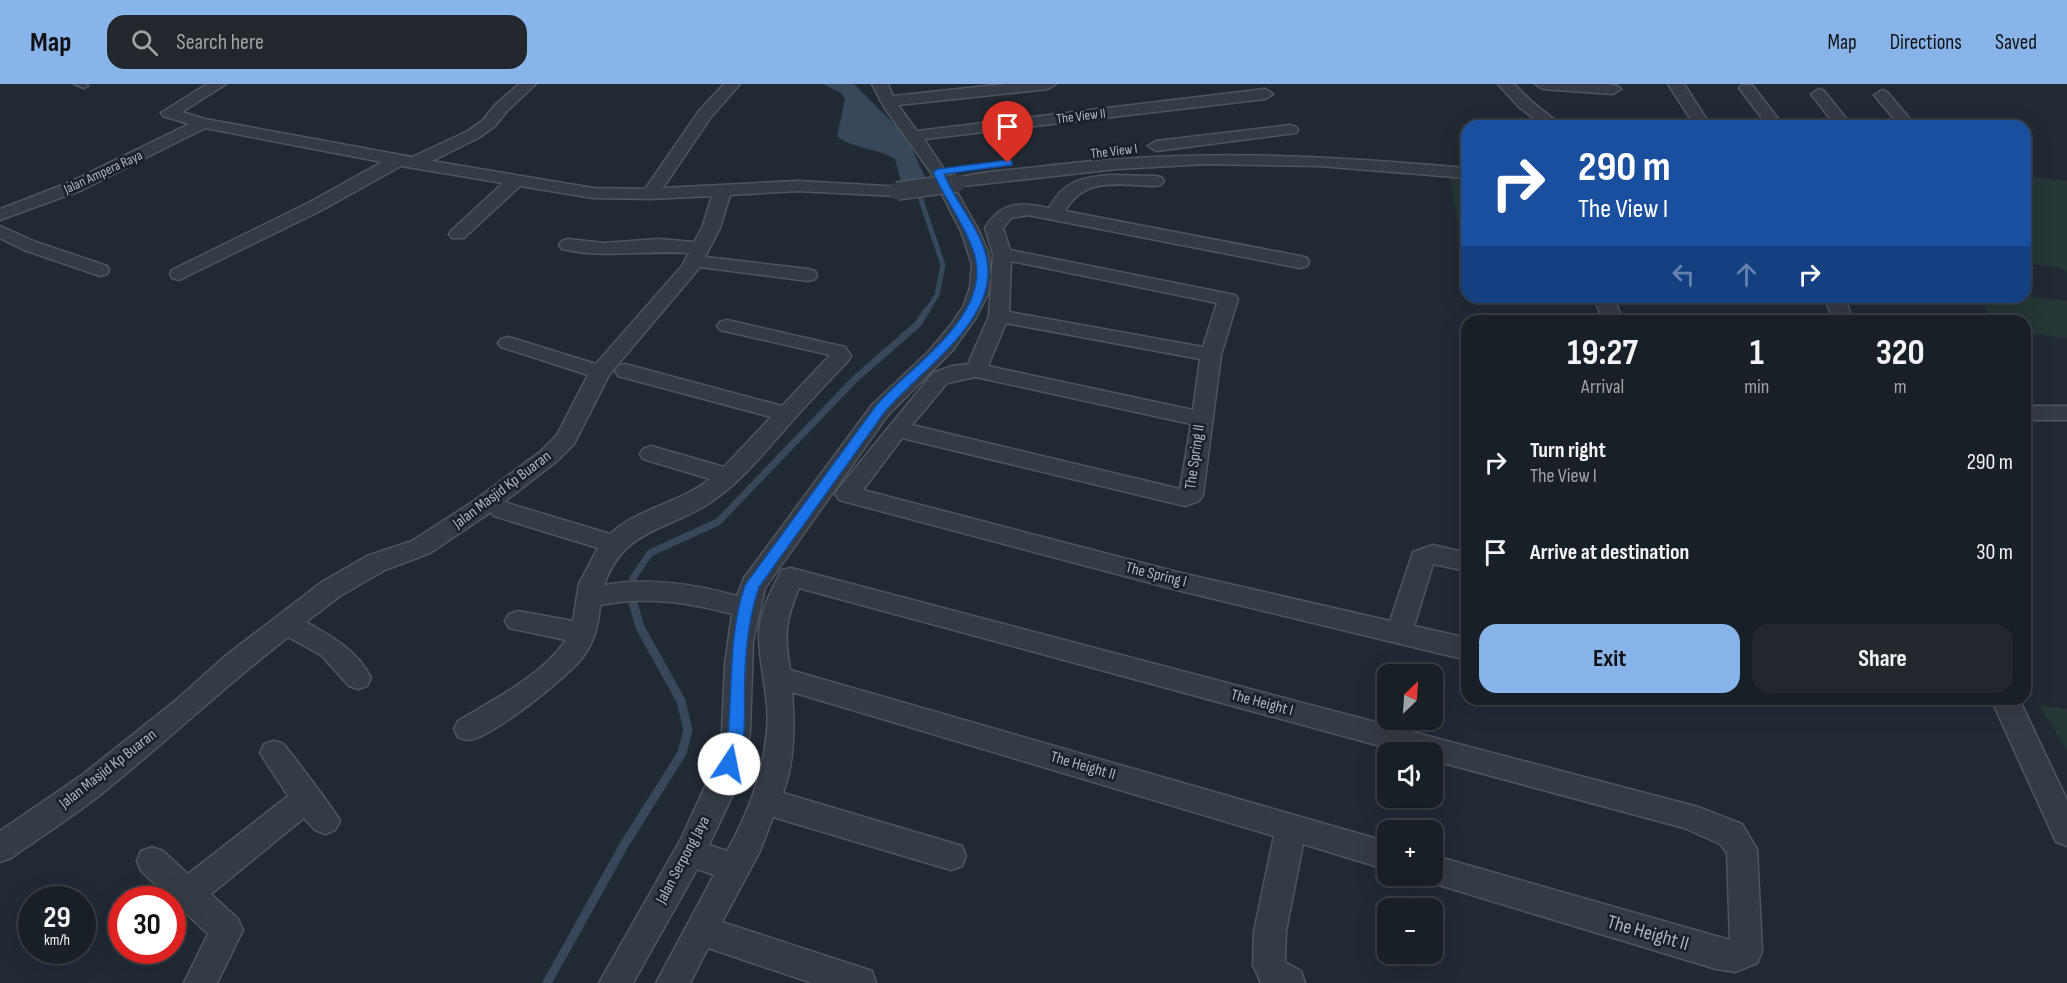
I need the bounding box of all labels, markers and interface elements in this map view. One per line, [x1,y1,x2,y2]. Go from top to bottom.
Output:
search box [107,15,527,69]
text: Map [30,26,71,59]
icon: search [128,26,161,59]
text: Search here [176,29,264,56]
text: Map [1827,30,1857,55]
text: Directions [1890,30,1962,55]
text: Saved [1995,30,2037,55]
pin [982,101,1033,163]
street label: The View II [1055,105,1107,127]
icon: arrive [991,110,1024,143]
street label: The View I [1090,140,1138,162]
text: 290 m [1578,142,1671,193]
icon: right [1479,144,1557,222]
street label: Jalan Ampera Raya [60,146,145,198]
text: The View I [1578,193,1668,225]
icon: left [1667,258,1700,291]
icon: ahead [1730,258,1763,291]
icon: right [1793,258,1826,291]
text: 19:27 [1567,332,1638,375]
text: 1 [1750,332,1764,375]
text: 320 [1876,332,1925,375]
text: Arrival [1581,375,1624,399]
text: min [1744,375,1769,399]
text: m [1894,375,1907,399]
street label: The Spring II [1181,423,1209,491]
text: Turn right [1530,437,1606,464]
icon: right [1479,446,1512,479]
street label: Jalan Masjid Kp Buaran [448,447,555,534]
text: 290 m [1967,449,2013,476]
text: The View I [1530,464,1597,488]
icon: arrive [1479,536,1512,569]
text: Arrive at destination [1530,539,1689,566]
text: 30 m [1976,539,2013,566]
street label: The Spring I [1124,558,1188,592]
button: Exit [1479,624,1740,693]
button: Share [1752,624,2013,693]
north arrow [1377,664,1443,730]
map controls [1377,664,1443,964]
street label: The Height I [1229,686,1295,720]
street label: Jalan Masjid Kp Buaran [55,725,160,813]
position arrow [697,732,761,796]
button: sound [1377,742,1443,808]
street label: The Height II [1048,748,1118,784]
street label: Jalan Serpong Jaya [652,813,714,908]
button: + [1377,820,1443,886]
speed limit sign: 30 [108,886,186,964]
button: − [1377,898,1443,964]
text: 29 [43,900,71,936]
street label: The Height II [1604,910,1692,956]
text: km/h [44,931,70,950]

